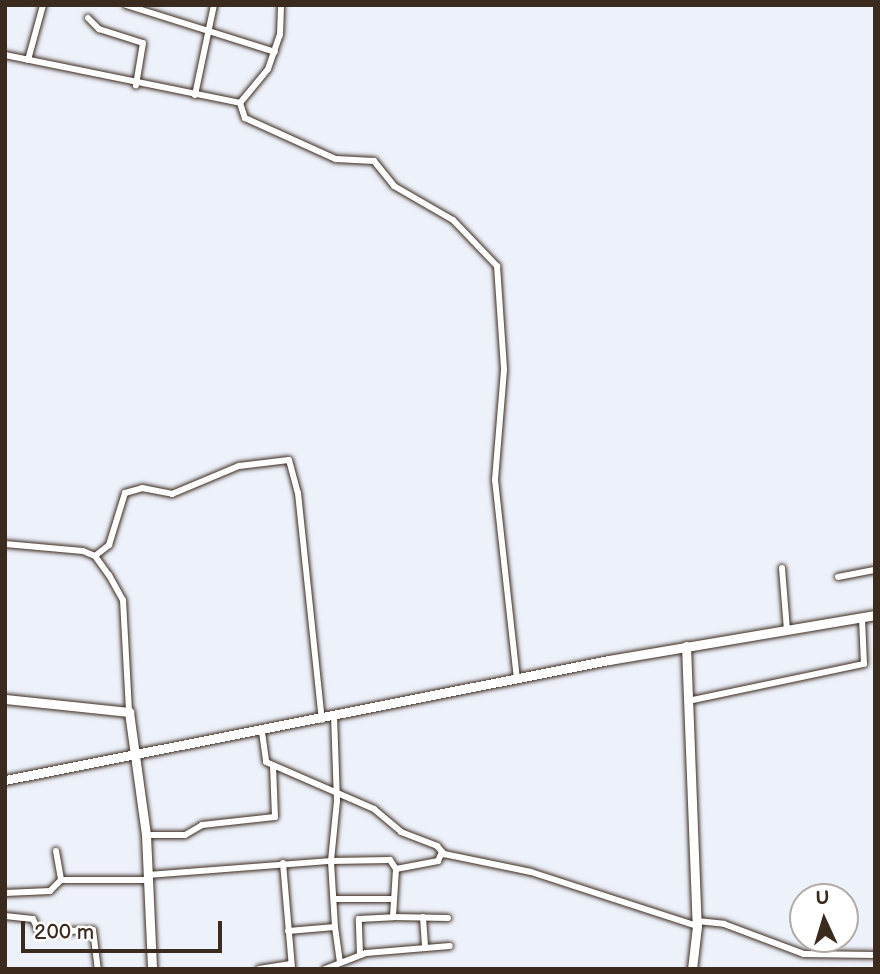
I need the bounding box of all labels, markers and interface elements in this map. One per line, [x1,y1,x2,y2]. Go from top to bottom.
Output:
north arrow [789,883,859,953]
text: U [815,887,830,910]
scale bar [24,908,226,952]
text: 200 m [34,920,94,945]

